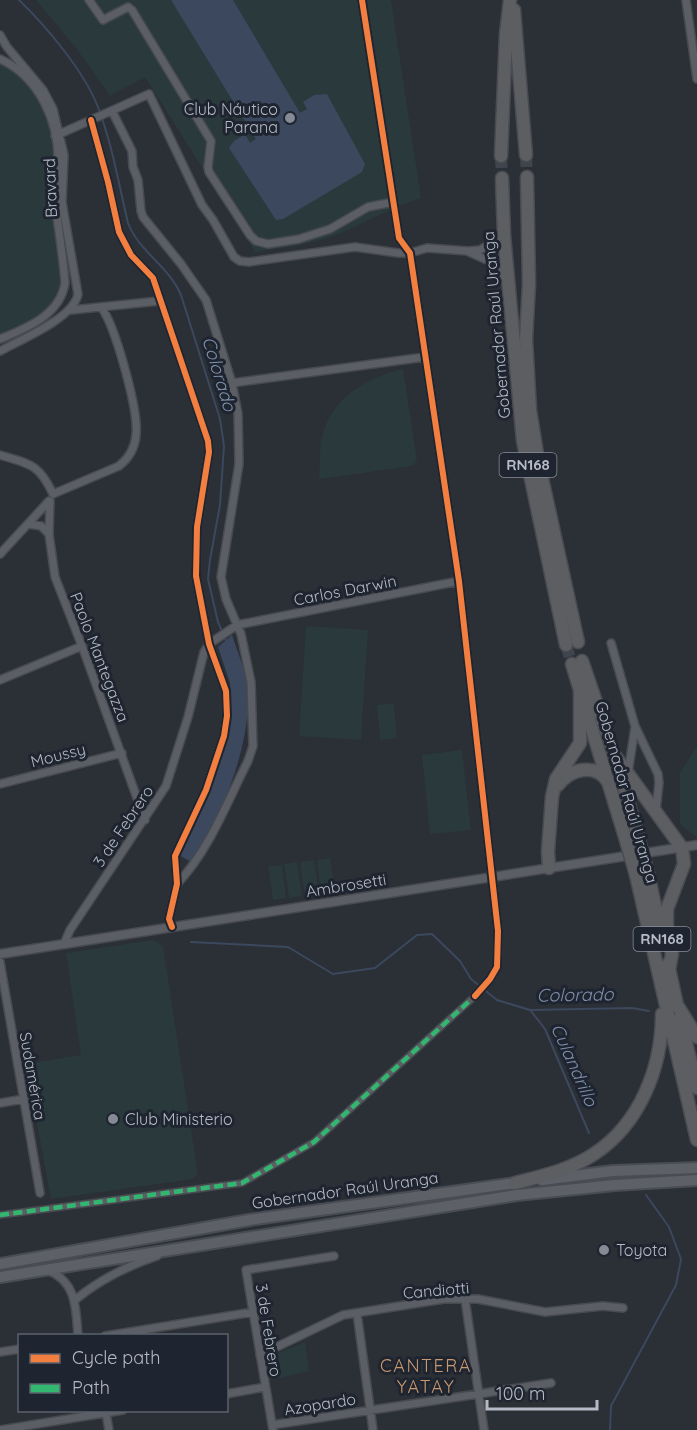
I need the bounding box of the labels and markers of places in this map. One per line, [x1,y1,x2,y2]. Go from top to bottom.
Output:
place label: Club Náutico Parana [184,99,278,137]
marker: Club Náutico Parana [283,111,297,125]
place label: Club Ministerio [125,1109,233,1129]
marker: Club Ministerio [106,1112,120,1126]
place label: Toyota [616,1240,667,1260]
marker: Toyota [597,1243,611,1257]

